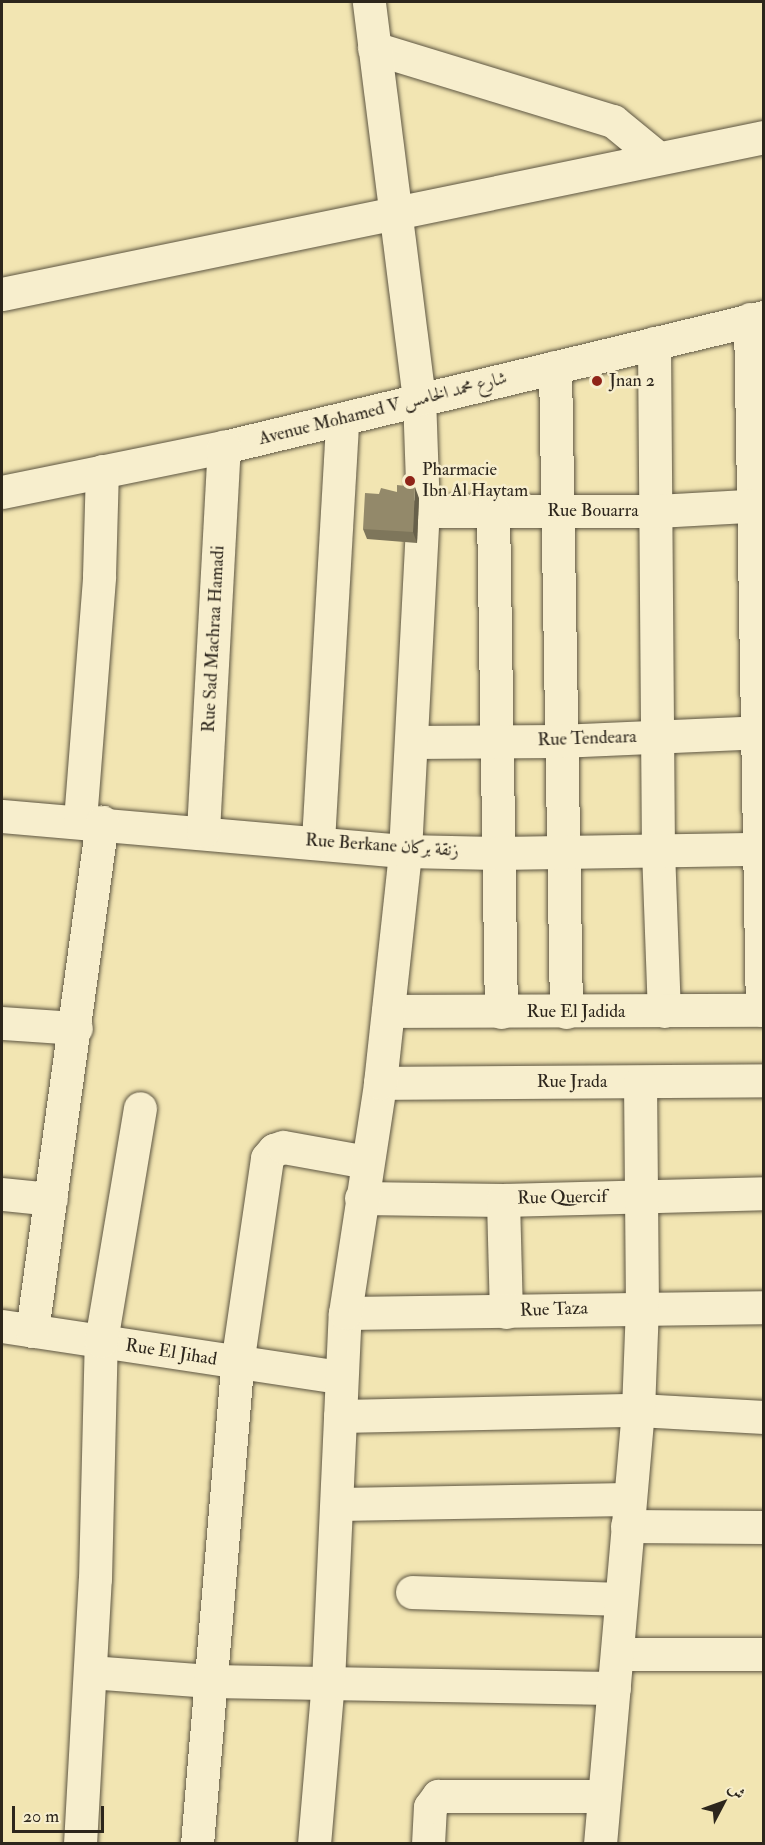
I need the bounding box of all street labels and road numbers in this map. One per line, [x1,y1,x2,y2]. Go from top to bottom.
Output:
street label: Avenue Mohamed V شارع محمد الخامس [257,368,509,450]
street label: Rue Bouarra [547,500,639,522]
street label: Rue Sad Machraa Hamadi [198,545,230,733]
street label: Rue Tendeara [537,726,637,752]
street label: Rue Berkane زنقة بركان [304,830,460,862]
street label: Rue El Jadida [527,1001,625,1023]
street label: Rue Jrada [537,1071,607,1093]
street label: Rue Quercif [517,1186,607,1210]
street label: Rue Taza [520,1298,588,1322]
street label: Rue El Jihad [124,1335,218,1371]

